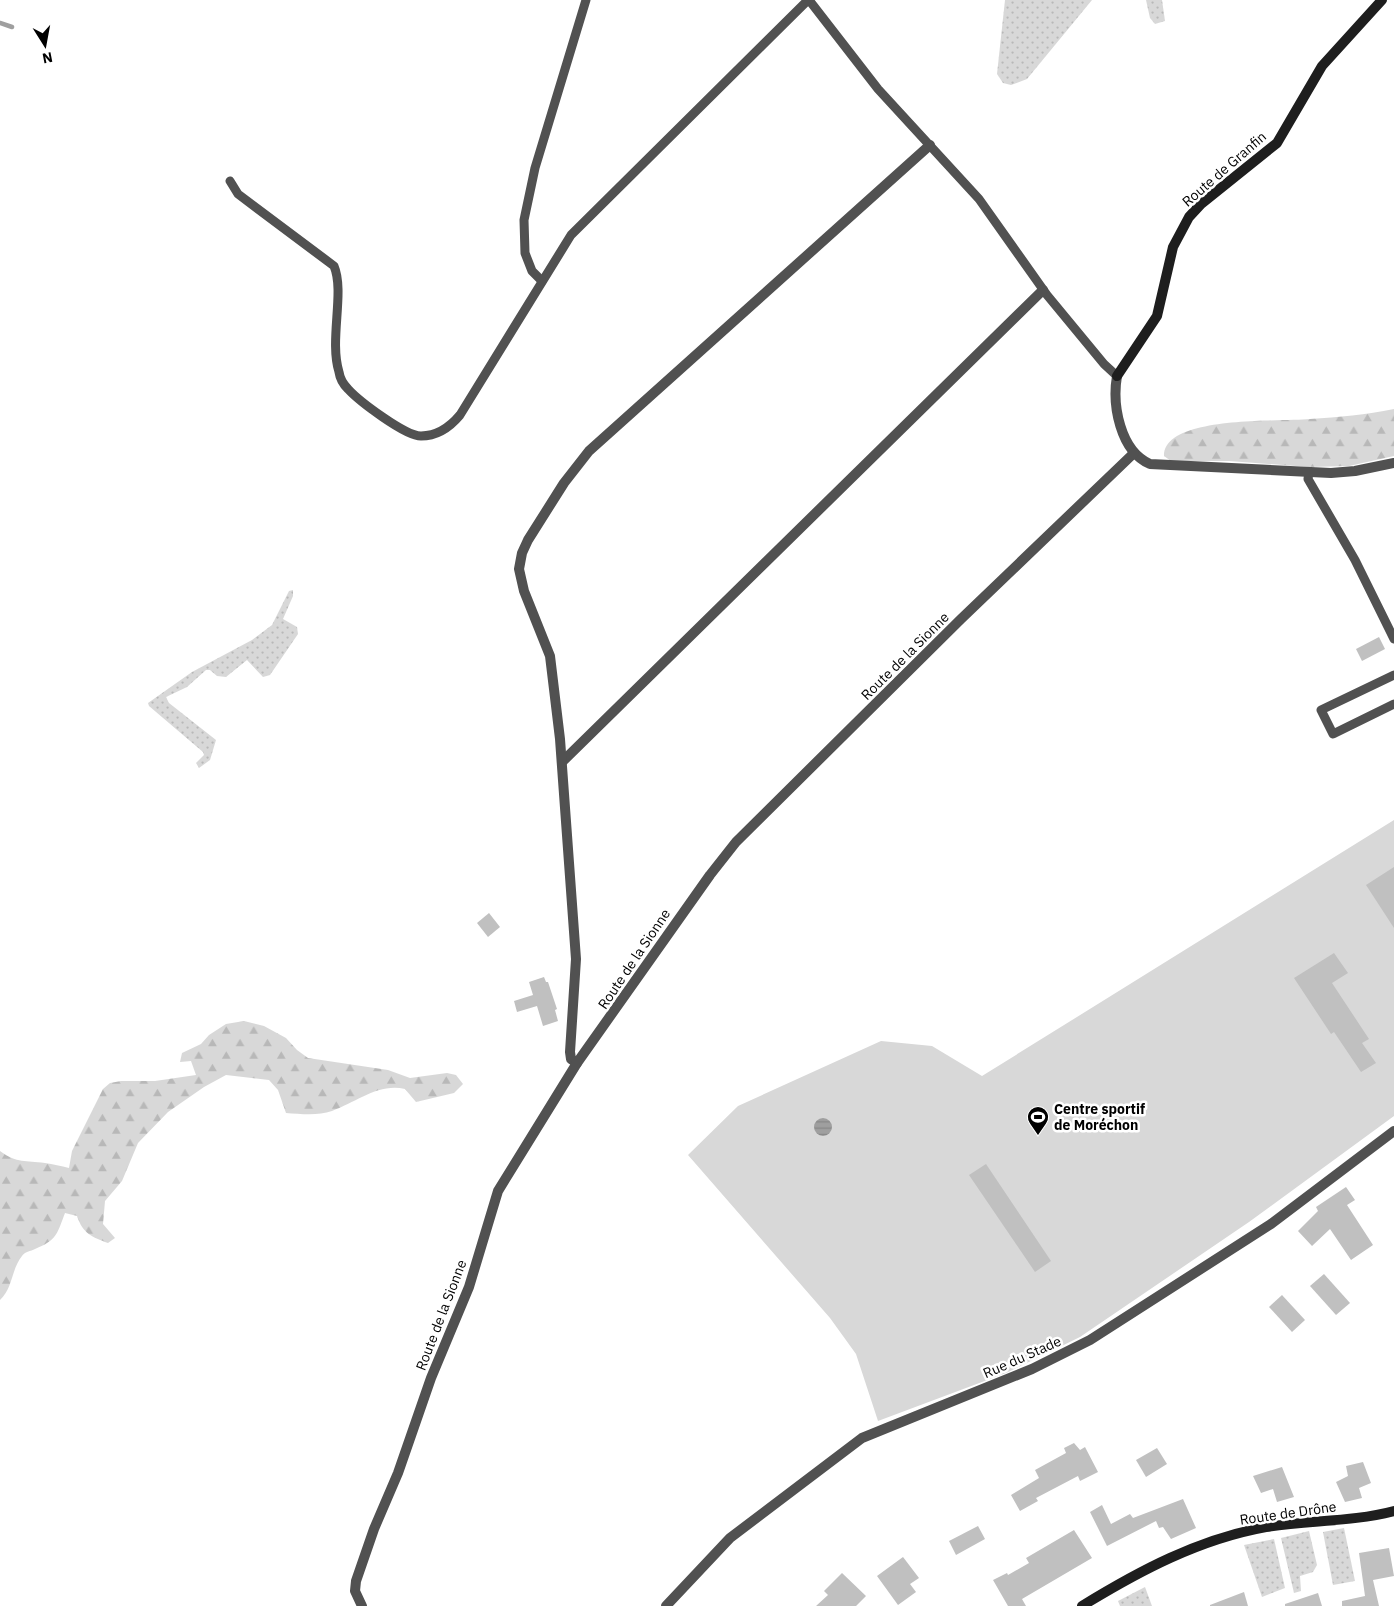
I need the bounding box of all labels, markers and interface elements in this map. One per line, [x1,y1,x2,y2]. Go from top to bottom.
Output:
north arrow [20,20,70,70]
text: N [41,48,54,68]
street label: Route de Granfin [1178,128,1270,210]
street label: Route de la Sionne [857,608,953,704]
street label: Route de la Sionne [594,905,674,1013]
place label: Centre sportif de Moréchon [1054,1100,1145,1134]
sports icon: Centre sportif de Moréchon [1026,1105,1050,1136]
street label: Route de la Sionne [412,1257,471,1373]
street label: Rue du Stade [980,1332,1064,1382]
street label: Route de Drône [1238,1497,1338,1529]

